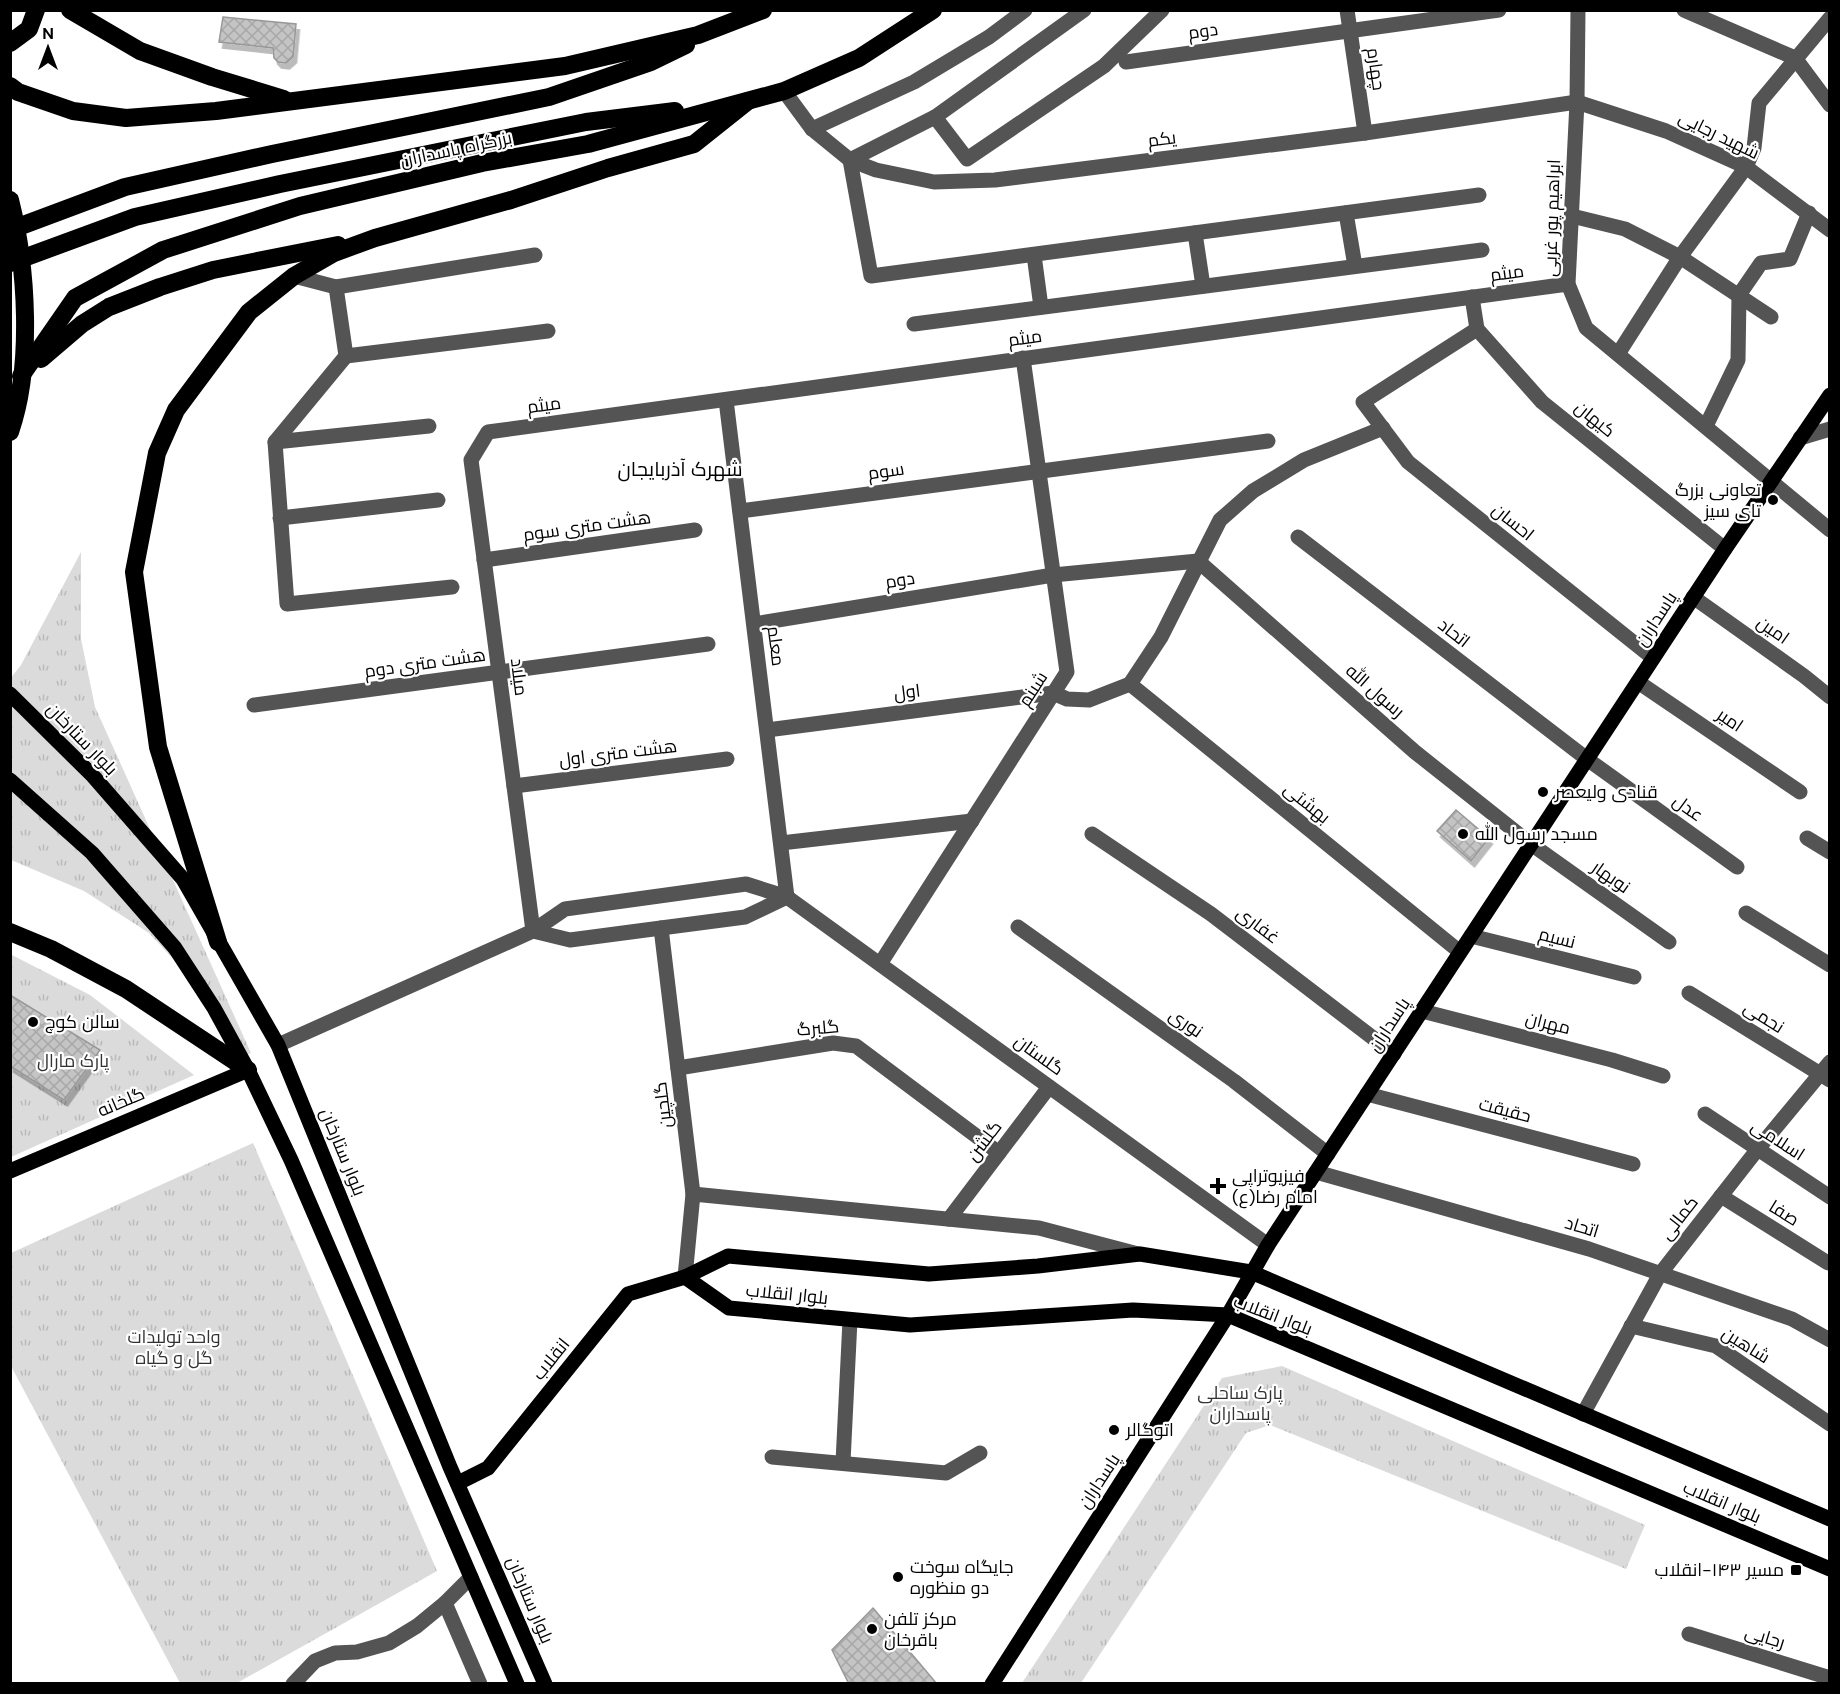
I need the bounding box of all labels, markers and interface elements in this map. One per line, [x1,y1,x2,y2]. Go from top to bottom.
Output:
street label: دوم [1187,17,1219,45]
north arrow [18,18,78,78]
text: N [42,23,54,44]
street label: چهارم [1361,46,1391,92]
street label: شهید رجایی [1675,105,1763,165]
street label: بزرگراه پاسداران [398,125,514,173]
street label: یکم [1146,125,1178,153]
street label: ابراهیم پور غربی [1538,159,1566,277]
street label: میثم [1488,259,1526,287]
street label: میثم [1006,324,1044,352]
street label: میثم [525,391,563,419]
street label: کیهان [1570,395,1620,443]
district label: شهرک آذربایجان [618,456,742,482]
street label: سوم [866,457,906,485]
place label: تعاونی بزرگ تای سیز [1675,478,1761,523]
marker: تعاونی بزرگ تای سیز [1766,493,1780,507]
street label: احسان [1487,498,1539,546]
street label: هشت متری سوم [521,505,653,547]
street label: دوم [883,566,917,594]
street label: پاسداران [1629,587,1683,651]
street label: امین [1752,610,1794,650]
street label: اتحاد [1433,613,1475,653]
street label: معلم [762,624,790,668]
street label: هشت متری دوم [363,643,487,683]
street label: میلاد [505,657,533,697]
street label: رسول الله [1340,659,1410,723]
street label: شبنم [1013,667,1053,711]
street label: اول [892,678,922,706]
street label: بلوار ستارخان [41,697,123,781]
street label: امیر [1711,702,1748,738]
street label: هشت متری اول [557,734,679,772]
street label: بهشتی [1279,777,1335,829]
place label: قنادی ولیعصر [1554,780,1658,804]
marker: قنادی ولیعصر [1536,785,1550,799]
street label: عدل [1668,789,1708,827]
place label: مسجد رسول الله [1475,822,1598,846]
marker: مسجد رسول الله [1456,827,1470,841]
street label: نوبهار [1586,855,1635,899]
street label: غفاری [1231,901,1285,949]
street label: نسیم [1536,922,1578,954]
street label: پاسداران [1362,993,1416,1057]
street label: نجمی [1739,995,1789,1039]
street label: نوری [1164,1003,1208,1043]
street label: مهران [1523,1006,1573,1040]
place label: سالن کوچ [45,1010,120,1034]
street label: گلبرگ [796,1014,840,1042]
marker: سالن کوچ [26,1015,40,1029]
street label: گلستان [1009,1029,1069,1081]
park label: پارک مارال [37,1049,109,1073]
street label: گلخانه [94,1081,148,1123]
street label: گلچین [648,1081,678,1129]
street label: حقیقت [1476,1092,1534,1128]
street label: بلوار ستارخان [315,1105,371,1199]
street label: اسلامی [1747,1114,1809,1166]
street label: گلشن [961,1116,1007,1166]
place label: فیزیوتراپی امام رضا(ع) [1232,1164,1318,1209]
marker: فیزیوتراپی امام رضا(ع) [1209,1177,1227,1195]
street label: کمالی [1654,1191,1704,1245]
street label: صفا [1764,1194,1804,1232]
street label: اتحاد [1562,1210,1602,1244]
street label: بلوار انقلاب [745,1278,829,1310]
street label: بلوار انقلاب [1230,1289,1316,1341]
street label: شاهین [1717,1321,1775,1369]
park label: واحد تولیدات گل و گیاه [127,1325,221,1370]
street label: انقلاب [527,1333,575,1385]
park label: پارک ساحلی پاسداران [1197,1381,1283,1426]
place label: اتوگالر [1125,1418,1174,1442]
marker: اتوگالر [1107,1423,1121,1437]
street label: پاسداران [1072,1449,1126,1513]
street label: بلوار انقلاب [1679,1475,1765,1529]
street label: بلوار ستارخان [501,1553,559,1647]
place label: جایگاه سوخت دو منظوره [910,1555,1013,1600]
place label: مسیر ۱۴۳-انقلاب [1655,1558,1784,1582]
marker: مسیر ۱۴۳-انقلاب [1789,1563,1803,1577]
marker: جایگاه سوخت دو منظوره [891,1570,905,1584]
place label: مرکز تلفن باقرخان [884,1607,957,1652]
street label: رجایی [1742,1620,1788,1654]
marker: مرکز تلفن باقرخان [865,1622,879,1636]

